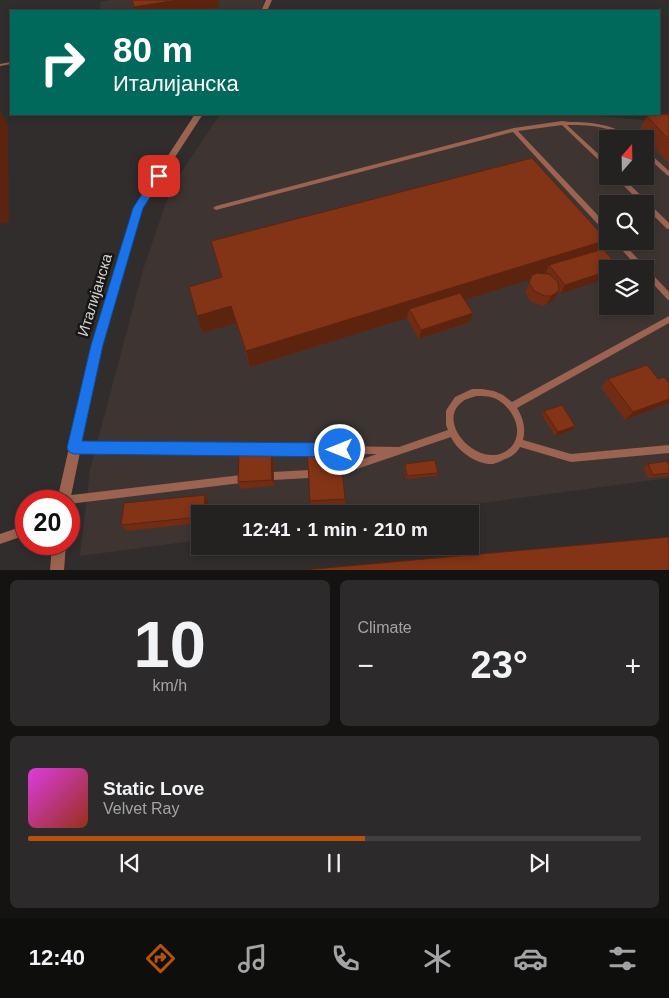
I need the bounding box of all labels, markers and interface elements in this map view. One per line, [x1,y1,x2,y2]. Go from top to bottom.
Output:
icon: right [30,30,95,95]
text: 80 m [113,30,193,69]
text: Италијанска [113,71,239,96]
north arrow [599,130,654,185]
map controls [599,130,654,315]
pin [138,155,180,197]
icon: arrive [145,162,173,190]
button: search [599,195,654,250]
street label: Италијанска [74,251,115,338]
button: layers [599,260,654,315]
position arrow [313,423,365,475]
speed limit sign: 20 [15,490,80,555]
text: 12:41 · 1 min · 210 m [242,519,428,540]
text: 10 [134,608,206,681]
text: Climate [358,619,412,636]
text: 23° [471,644,528,686]
text: − [358,650,374,681]
text: + [625,650,641,681]
text: km/h [152,677,187,694]
text: Static Love [103,778,204,799]
text: Velvet Ray [103,800,179,817]
icon: previous [116,849,144,877]
icon: pause [320,849,348,877]
icon: next [525,849,553,877]
icon: directions [143,941,178,976]
icon: music [235,941,270,976]
icon: phone [328,941,363,976]
icon: climate [420,941,455,976]
icon: car [513,941,548,976]
icon: filters [605,941,640,976]
text: 12:40 [29,945,85,970]

